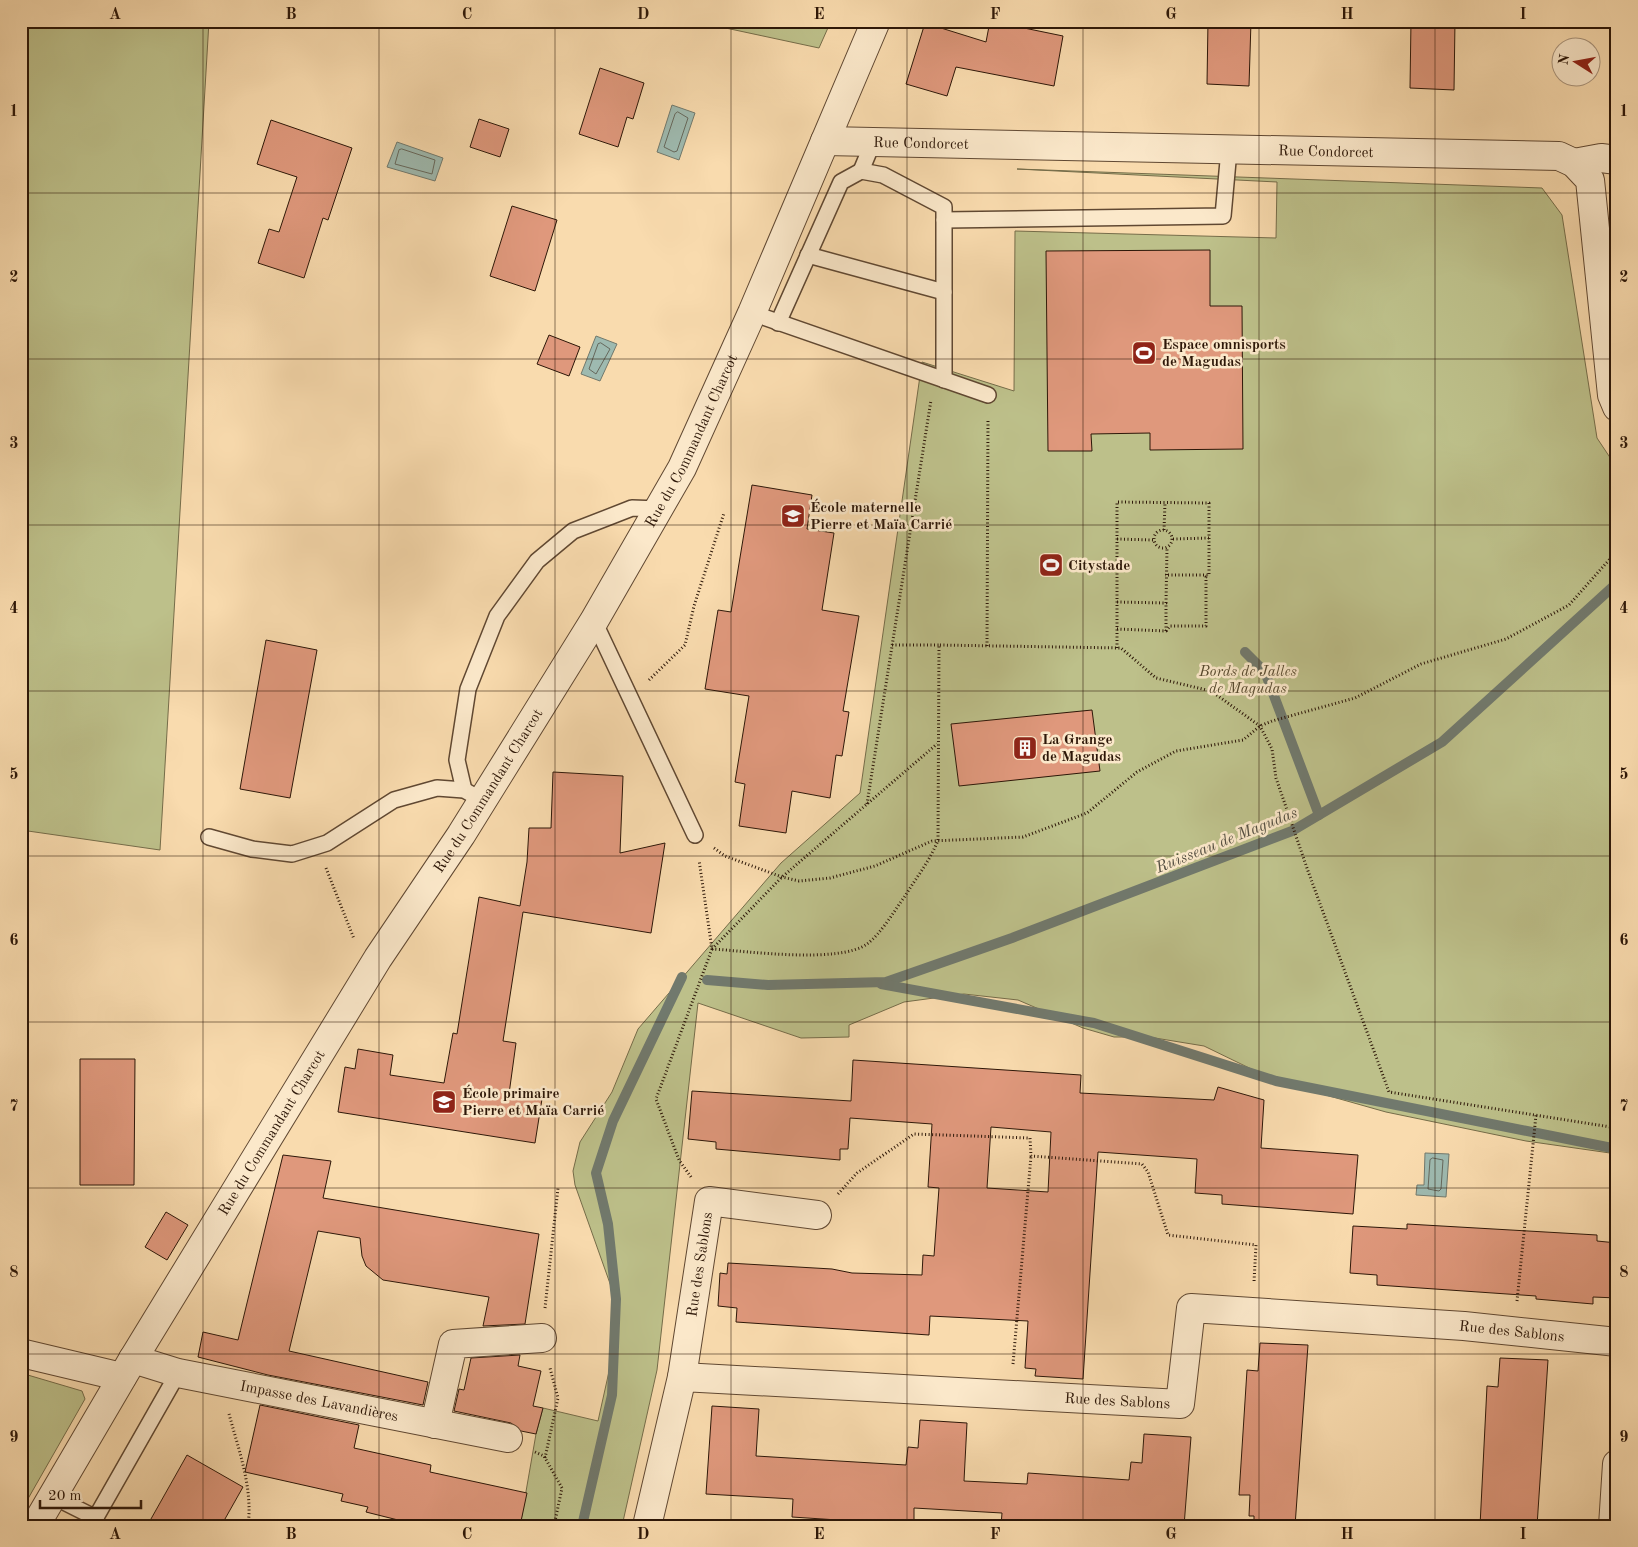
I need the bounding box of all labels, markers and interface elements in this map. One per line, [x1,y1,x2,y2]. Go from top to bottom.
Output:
text: A [109,7,121,23]
text: B [285,7,297,23]
text: C [462,7,472,23]
text: D [637,7,649,23]
text: E [813,7,825,23]
text: F [990,7,1001,23]
text: G [1165,7,1177,23]
text: H [1340,7,1354,23]
text: I [1519,7,1527,23]
north arrow [1550,38,1600,88]
text: N [1556,53,1572,66]
text: 1 [9,104,19,120]
text: 1 [1619,104,1629,120]
street label: Rue Condorcet [873,136,969,153]
street label: Rue Condorcet [1278,144,1374,161]
text: 2 [9,270,19,286]
text: 2 [1619,270,1629,286]
place label: Espace omnisports de Magudas [1162,338,1286,370]
sports icon: Espace omnisports de Magudas [1131,340,1157,366]
street label: Rue du Commandant Charcot [644,353,741,530]
text: 3 [9,436,19,452]
text: 3 [1619,436,1629,452]
place label: École maternelle Pierre et Maïa Carrié [810,498,952,533]
school or university icon: École maternelle Pierre et Maïa Carrié [780,503,806,529]
sports icon: Citystade [1038,552,1064,578]
place label: Citystade [1068,559,1130,574]
text: 4 [9,601,19,617]
text: 4 [1619,601,1629,617]
park label: Bords de Jalles de Magudas [1198,665,1297,697]
street label: Rue du Commandant Charcot [432,707,546,876]
place label: La Grange de Magudas [1042,733,1121,765]
building icon: La Grange de Magudas [1012,735,1038,761]
text: 5 [9,767,19,783]
text: 5 [1619,767,1629,783]
water label: Ruisseau de Magudas [1153,805,1300,877]
text: 6 [9,933,19,949]
text: 6 [1619,933,1629,949]
street label: Rue du Commandant Charcot [217,1048,329,1219]
place label: École primaire Pierre et Maïa Carrié [462,1084,604,1119]
school or university icon: École primaire Pierre et Maïa Carrié [431,1089,457,1115]
text: 7 [9,1099,19,1115]
text: 7 [1619,1099,1629,1115]
street label: Rue des Sablons [685,1211,716,1318]
text: 8 [9,1265,19,1281]
text: 8 [1619,1265,1629,1281]
street label: Rue des Sablons [1458,1320,1565,1345]
street label: Impasse des Lavandières [238,1379,399,1425]
street label: Rue des Sablons [1064,1392,1171,1412]
text: 9 [9,1430,19,1446]
text: 9 [1619,1430,1629,1446]
scale bar [40,1477,141,1509]
text: 20 m [48,1489,82,1504]
text: A [109,1527,121,1543]
text: B [285,1527,297,1543]
text: C [462,1527,472,1543]
text: D [637,1527,649,1543]
text: E [813,1527,825,1543]
text: F [990,1527,1001,1543]
text: G [1165,1527,1177,1543]
text: H [1340,1527,1354,1543]
text: I [1519,1527,1527,1543]

